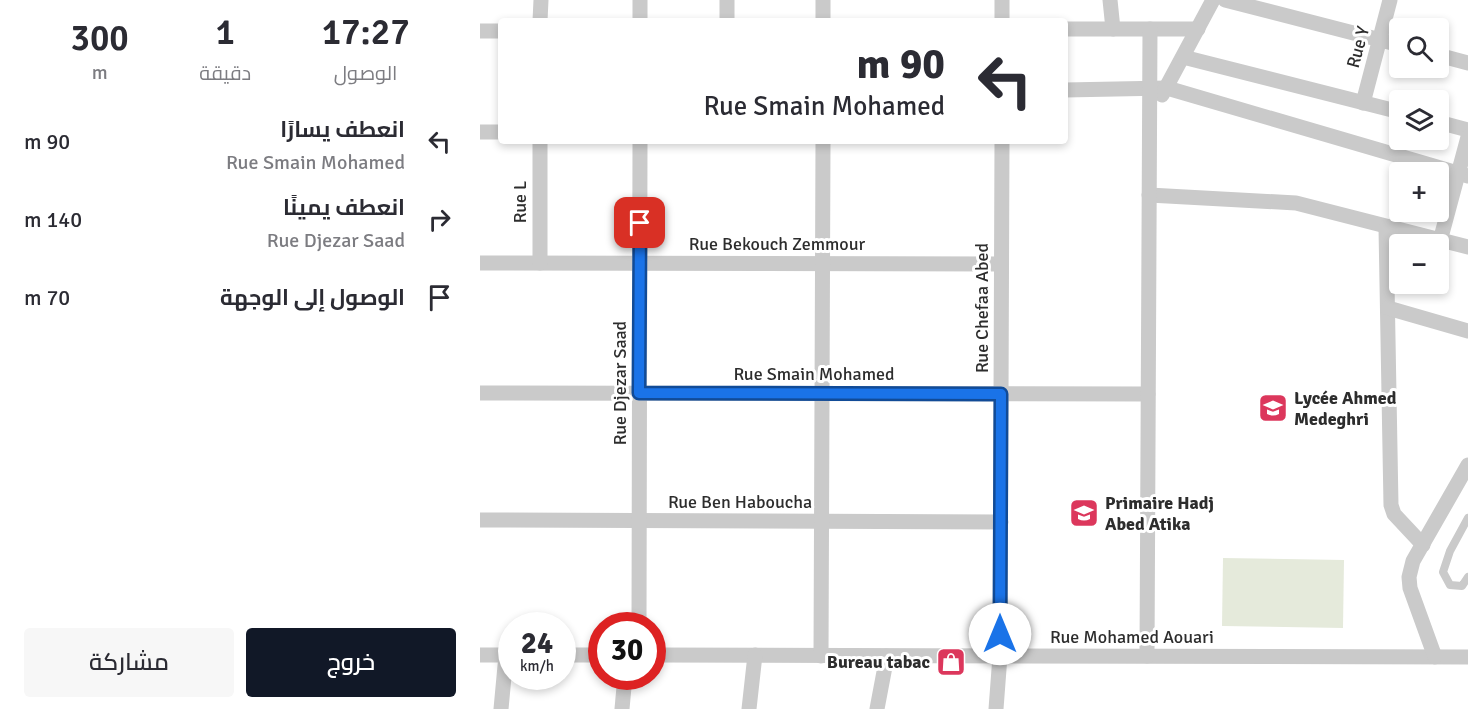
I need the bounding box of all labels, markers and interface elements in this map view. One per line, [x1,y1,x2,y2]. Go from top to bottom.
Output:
text: 1 [215,10,235,55]
text: 17:27 [322,10,410,55]
text: 300 [70,16,129,61]
map controls [1389,18,1449,294]
button: search [1389,18,1449,78]
street label: Rue Y [1342,24,1374,70]
text: 90 m [856,39,945,90]
icon: left [966,42,1044,120]
text: m [92,60,108,85]
text: دقيقة [199,61,251,86]
text: الوصول [334,61,397,86]
text: Rue Smain Mohamed [703,90,945,123]
button: layers [1389,90,1449,150]
text: انعطف يسارًا [280,116,405,143]
icon: left [423,125,456,158]
text: 90 m [24,128,70,155]
text: Rue Smain Mohamed [226,150,405,175]
button: + [1389,162,1449,222]
street label: Rue L [509,181,531,223]
text: انعطف يمينًا [283,194,405,221]
pin [614,197,665,248]
icon: right [423,203,456,236]
text: 140 m [24,206,82,233]
icon: arrive [623,206,656,239]
text: Rue Djezar Saad [267,228,405,253]
street label: Rue Bekouch Zemmour [689,233,866,255]
button: − [1389,234,1449,294]
street label: Rue Chefaa Abed [971,243,993,373]
icon: arrive [423,281,456,314]
text: 70 m [24,284,70,311]
text: الوصول إلى الوجهة [220,284,405,311]
street label: Rue Djezar Saad [609,321,631,445]
street label: Rue Smain Mohamed [733,363,895,385]
place label: Lycée Ahmed Medeghri [1294,387,1397,430]
school or university icon: Lycée Ahmed Medeghri [1257,392,1289,424]
street label: Rue Ben Haboucha [668,491,812,513]
place label: Primaire Hadj Abed Atika [1105,492,1214,535]
school or university icon: Primaire Hadj Abed Atika [1068,497,1100,529]
position arrow [968,602,1032,666]
speed limit sign: 30 [588,612,666,690]
text: 24 [521,625,553,662]
street label: Rue Mohamed Aouari [1050,626,1214,648]
button: مشاركة [24,628,234,697]
button: خروج [246,628,456,697]
shop icon: Bureau tabac [935,646,967,678]
place label: Bureau tabac [827,651,930,673]
text: km/h [520,657,554,675]

